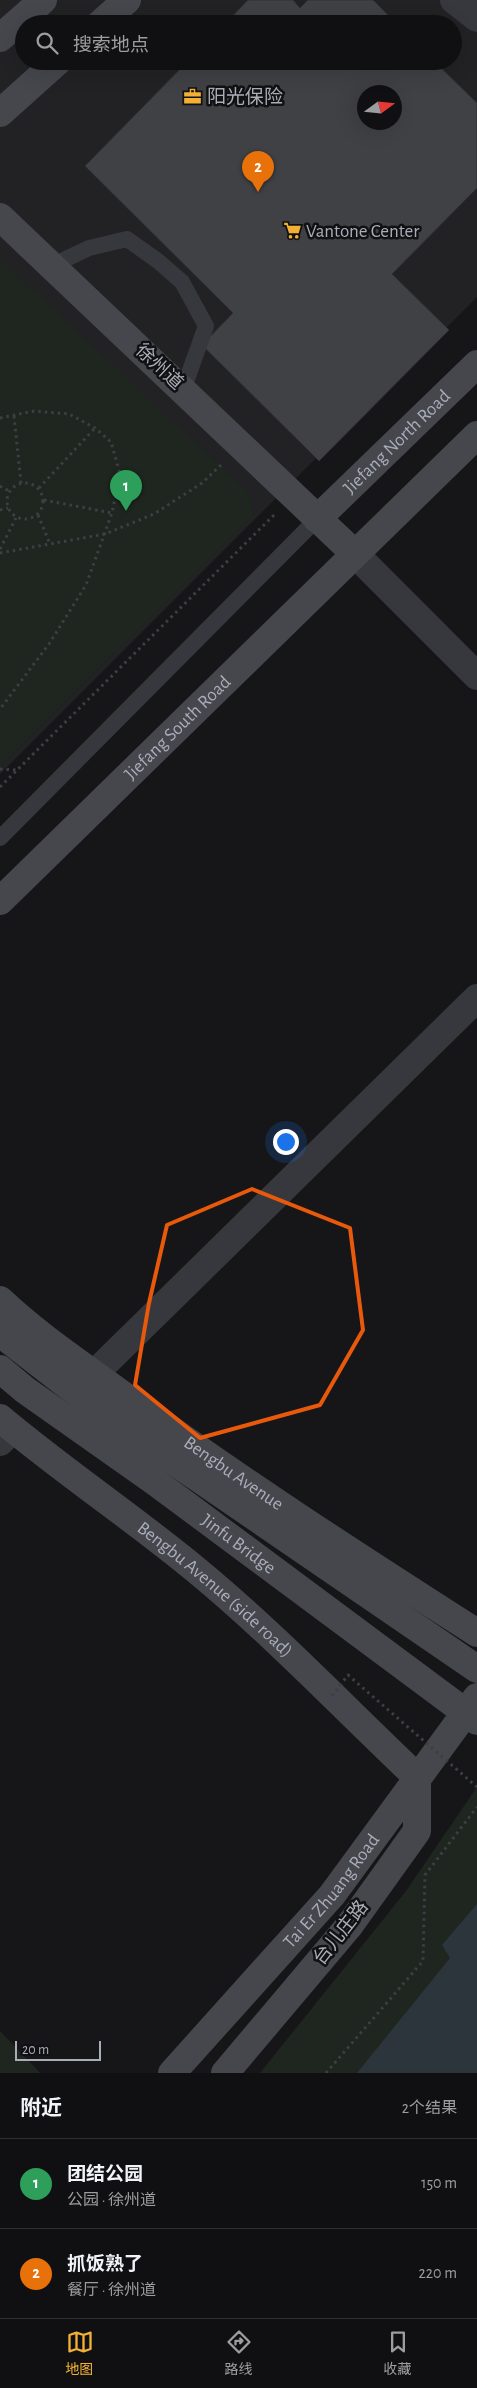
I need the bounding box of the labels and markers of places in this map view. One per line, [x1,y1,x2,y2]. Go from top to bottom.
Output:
place label: 阳光保险 [207,86,283,107]
office icon: 阳光保险 [183,87,203,107]
pin: 2 [242,151,274,192]
supermarket icon: Vantone Center [282,221,302,241]
place label: Vantone Center [306,222,419,241]
pin: 1 [110,470,142,511]

